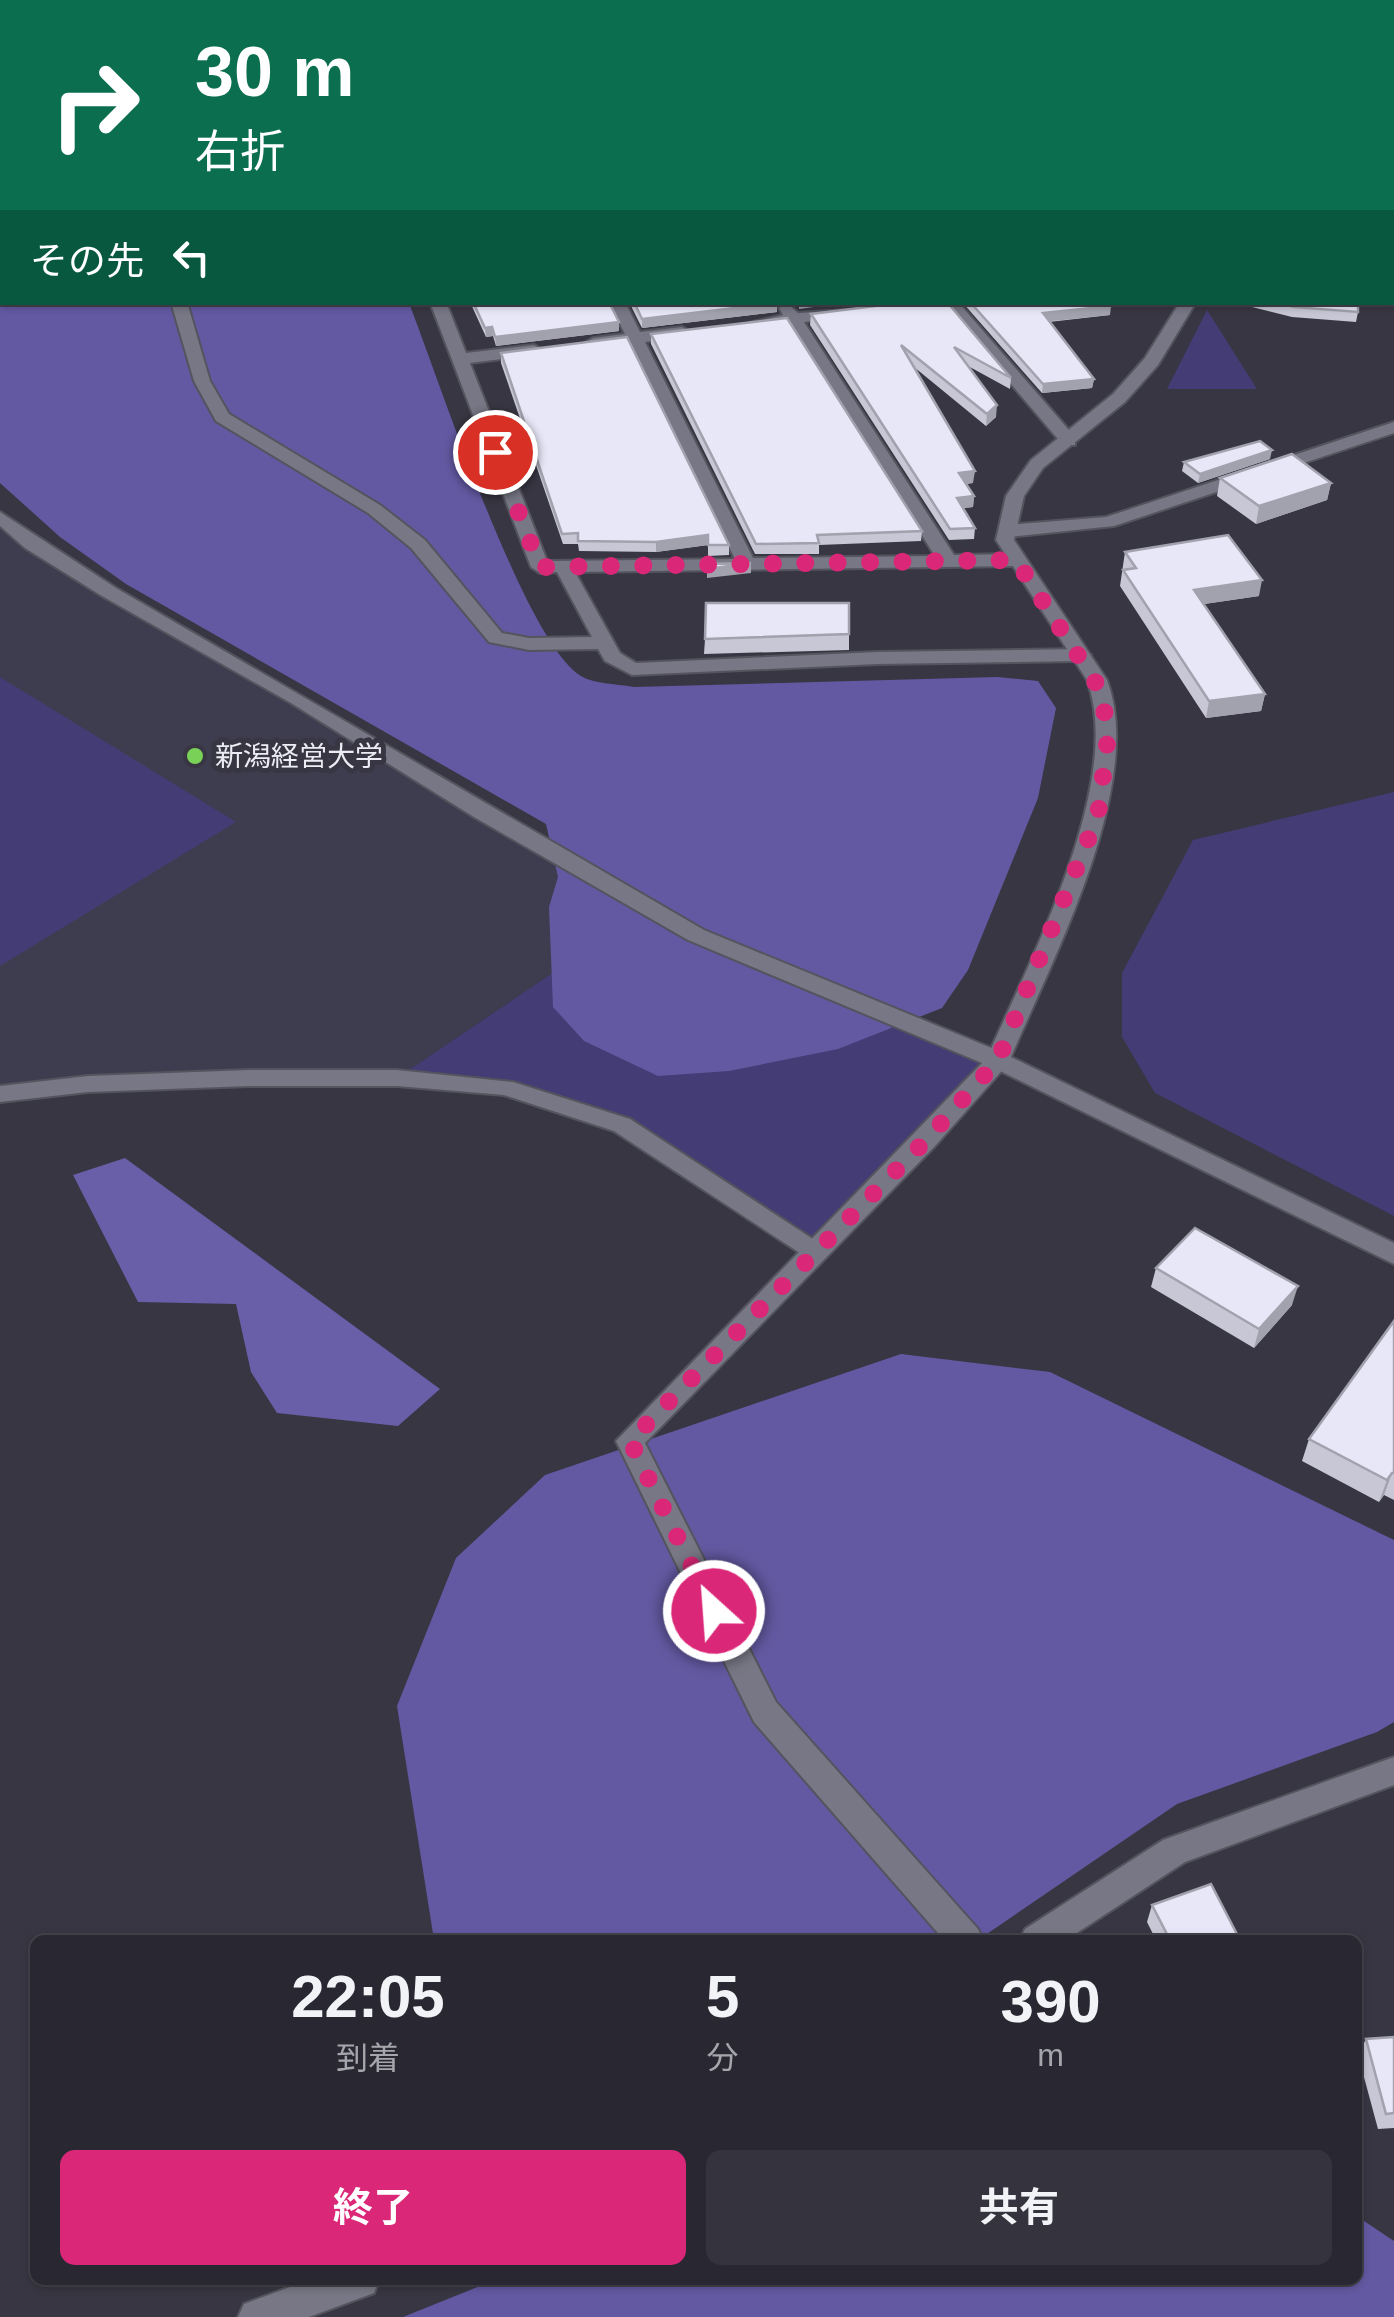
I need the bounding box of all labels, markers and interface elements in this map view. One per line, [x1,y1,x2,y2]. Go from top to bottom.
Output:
text: 30 m [195,33,355,111]
icon: right [30,40,160,170]
text: 右折 [195,126,285,177]
icon: left [164,230,219,285]
text: その先 [30,240,144,282]
pin [453,410,538,495]
icon: arrive [468,425,523,480]
place label: 新潟経営大学 [215,741,383,772]
marker: 新潟経営大学 [184,745,206,767]
position arrow [662,1559,766,1663]
text: 22:05 [291,1963,445,2030]
text: 5 [706,1963,739,2030]
text: 390 [1001,1968,1101,2035]
text: m [1037,2037,1064,2073]
text: 到着 [336,2040,400,2076]
text: 分 [707,2040,739,2076]
button: 終了 [60,2150,686,2265]
button: 共有 [706,2150,1332,2265]

